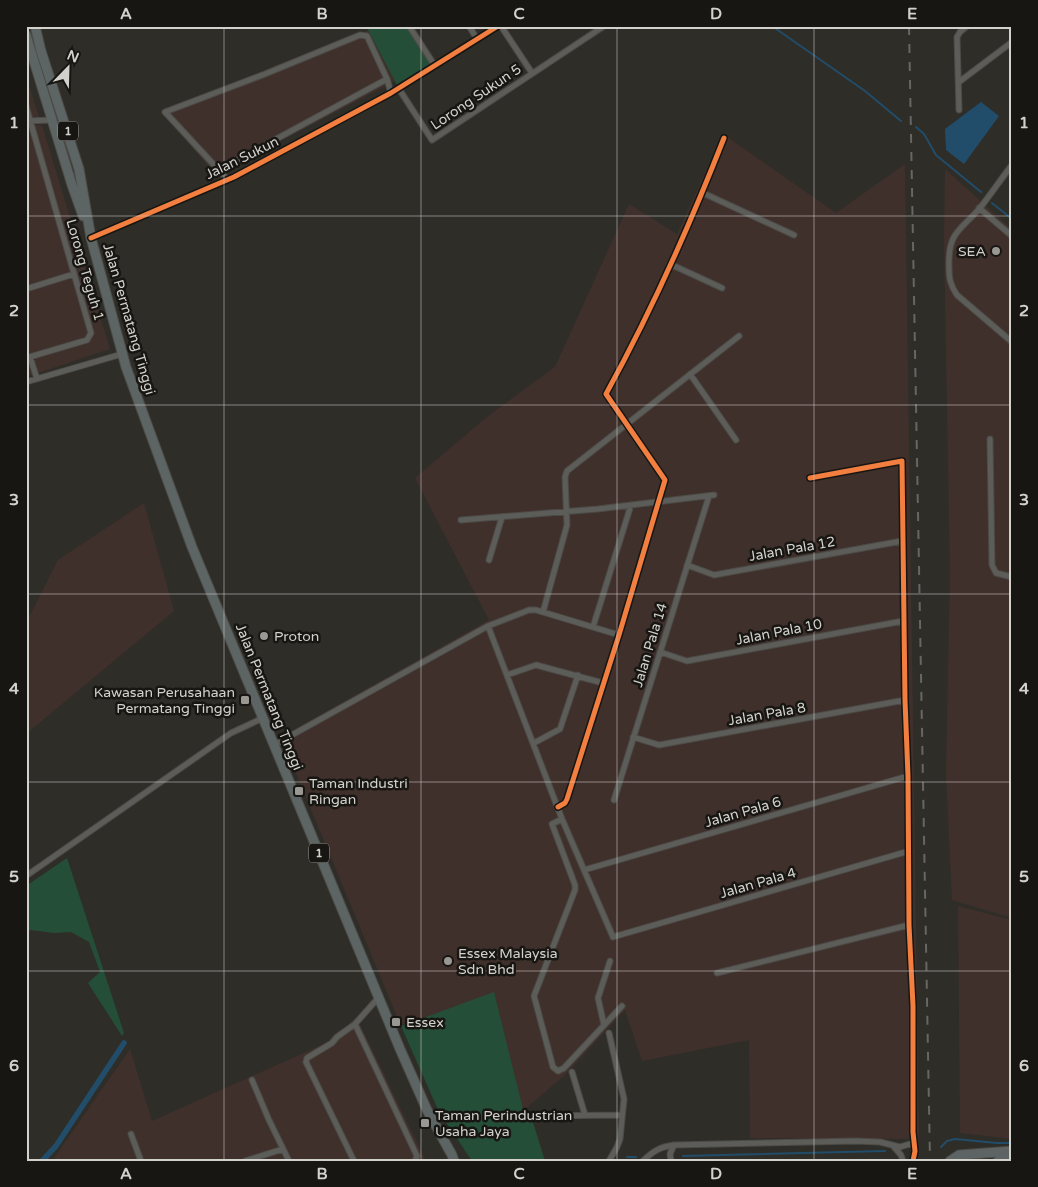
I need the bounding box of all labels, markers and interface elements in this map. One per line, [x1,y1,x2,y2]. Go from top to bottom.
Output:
text: A [120,4,132,24]
text: B [316,4,328,24]
text: C [513,4,525,24]
text: D [710,4,722,24]
text: E [907,4,917,24]
north arrow [42,42,92,92]
text: N [64,46,81,67]
street label: Lorong Sukun 5 [428,60,524,134]
text: 1 [9,113,19,133]
text: 1 [1019,113,1029,133]
road number: 1 [58,122,78,140]
street label: Jalan Sukun [202,133,282,183]
street label: Lorong Teguh 1 [62,217,108,323]
street label: Jalan Permatang Tinggi [99,241,159,397]
place label: SEA [958,243,986,260]
marker: SEA [990,245,1002,257]
text: 2 [9,301,19,321]
text: 2 [1019,301,1029,321]
text: 3 [9,490,19,510]
text: 3 [1019,490,1029,510]
street label: Jalan Pala 12 [747,533,837,565]
street label: Jalan Pala 14 [629,601,671,689]
street label: Jalan Pala 10 [734,615,824,649]
street label: Jalan Permatang Tinggi [232,621,306,773]
place label: Proton [274,628,319,645]
marker: Proton [258,630,270,642]
text: 4 [9,679,19,699]
text: 4 [1019,679,1029,699]
place label: Kawasan Perusahaan Permatang Tinggi [94,684,235,717]
marker: Kawasan Perusahaan Permatang Tinggi [239,694,251,706]
street label: Jalan Pala 8 [727,699,807,729]
place label: Taman Industri Ringan [309,775,408,808]
marker: Taman Industri Ringan [293,785,305,797]
street label: Jalan Pala 6 [703,793,783,831]
road number: 1 [309,844,329,862]
street label: Jalan Pala 4 [718,864,798,902]
text: 5 [9,867,19,887]
text: 5 [1019,867,1029,887]
place label: Essex Malaysia Sdn Bhd [458,945,558,978]
marker: Essex Malaysia Sdn Bhd [442,955,454,967]
place label: Essex [406,1014,444,1031]
marker: Essex [390,1016,402,1028]
text: 6 [9,1056,19,1076]
text: 6 [1019,1056,1029,1076]
place label: Taman Perindustrian Usaha Jaya [435,1107,572,1140]
marker: Taman Perindustrian Usaha Jaya [419,1117,431,1129]
text: A [120,1164,132,1184]
text: B [316,1164,328,1184]
text: C [513,1164,525,1184]
text: D [710,1164,722,1184]
text: E [907,1164,917,1184]

